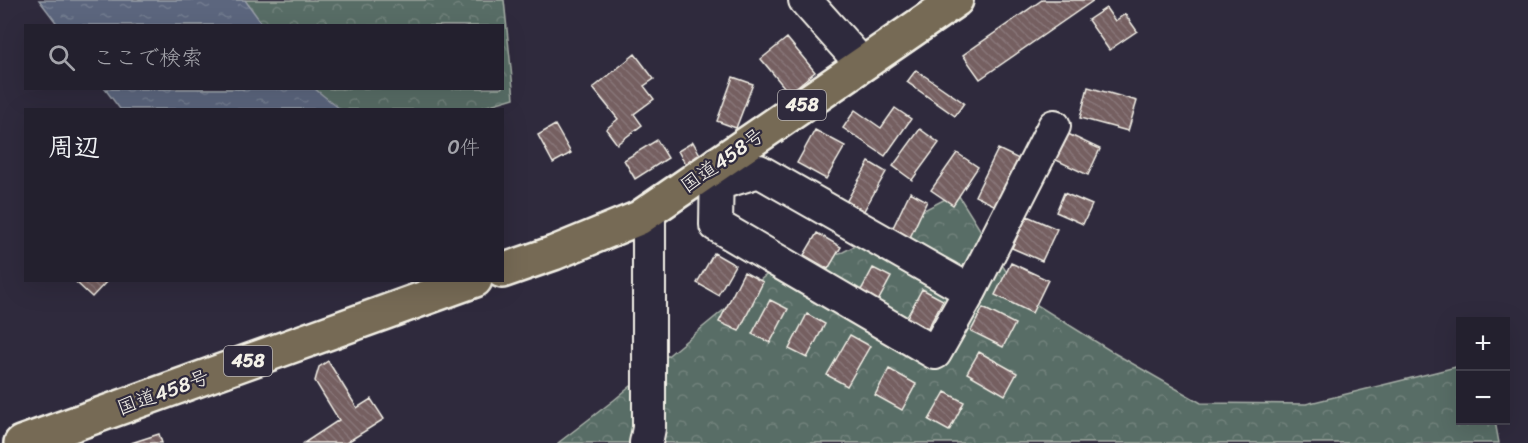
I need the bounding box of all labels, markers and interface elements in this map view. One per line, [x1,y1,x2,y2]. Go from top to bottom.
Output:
search box [24,24,504,90]
text: ここで検索 [93,38,203,77]
icon: search [45,41,78,74]
road number: 458 [778,90,826,120]
street label: 国道458号 [673,118,772,203]
text: 周辺 [48,124,100,170]
text: 0件 [447,130,480,165]
map controls [1456,317,1510,425]
button: + [1456,317,1510,371]
road number: 458 [224,346,272,376]
street label: 国道458号 [112,359,215,425]
button: − [1456,371,1510,425]

